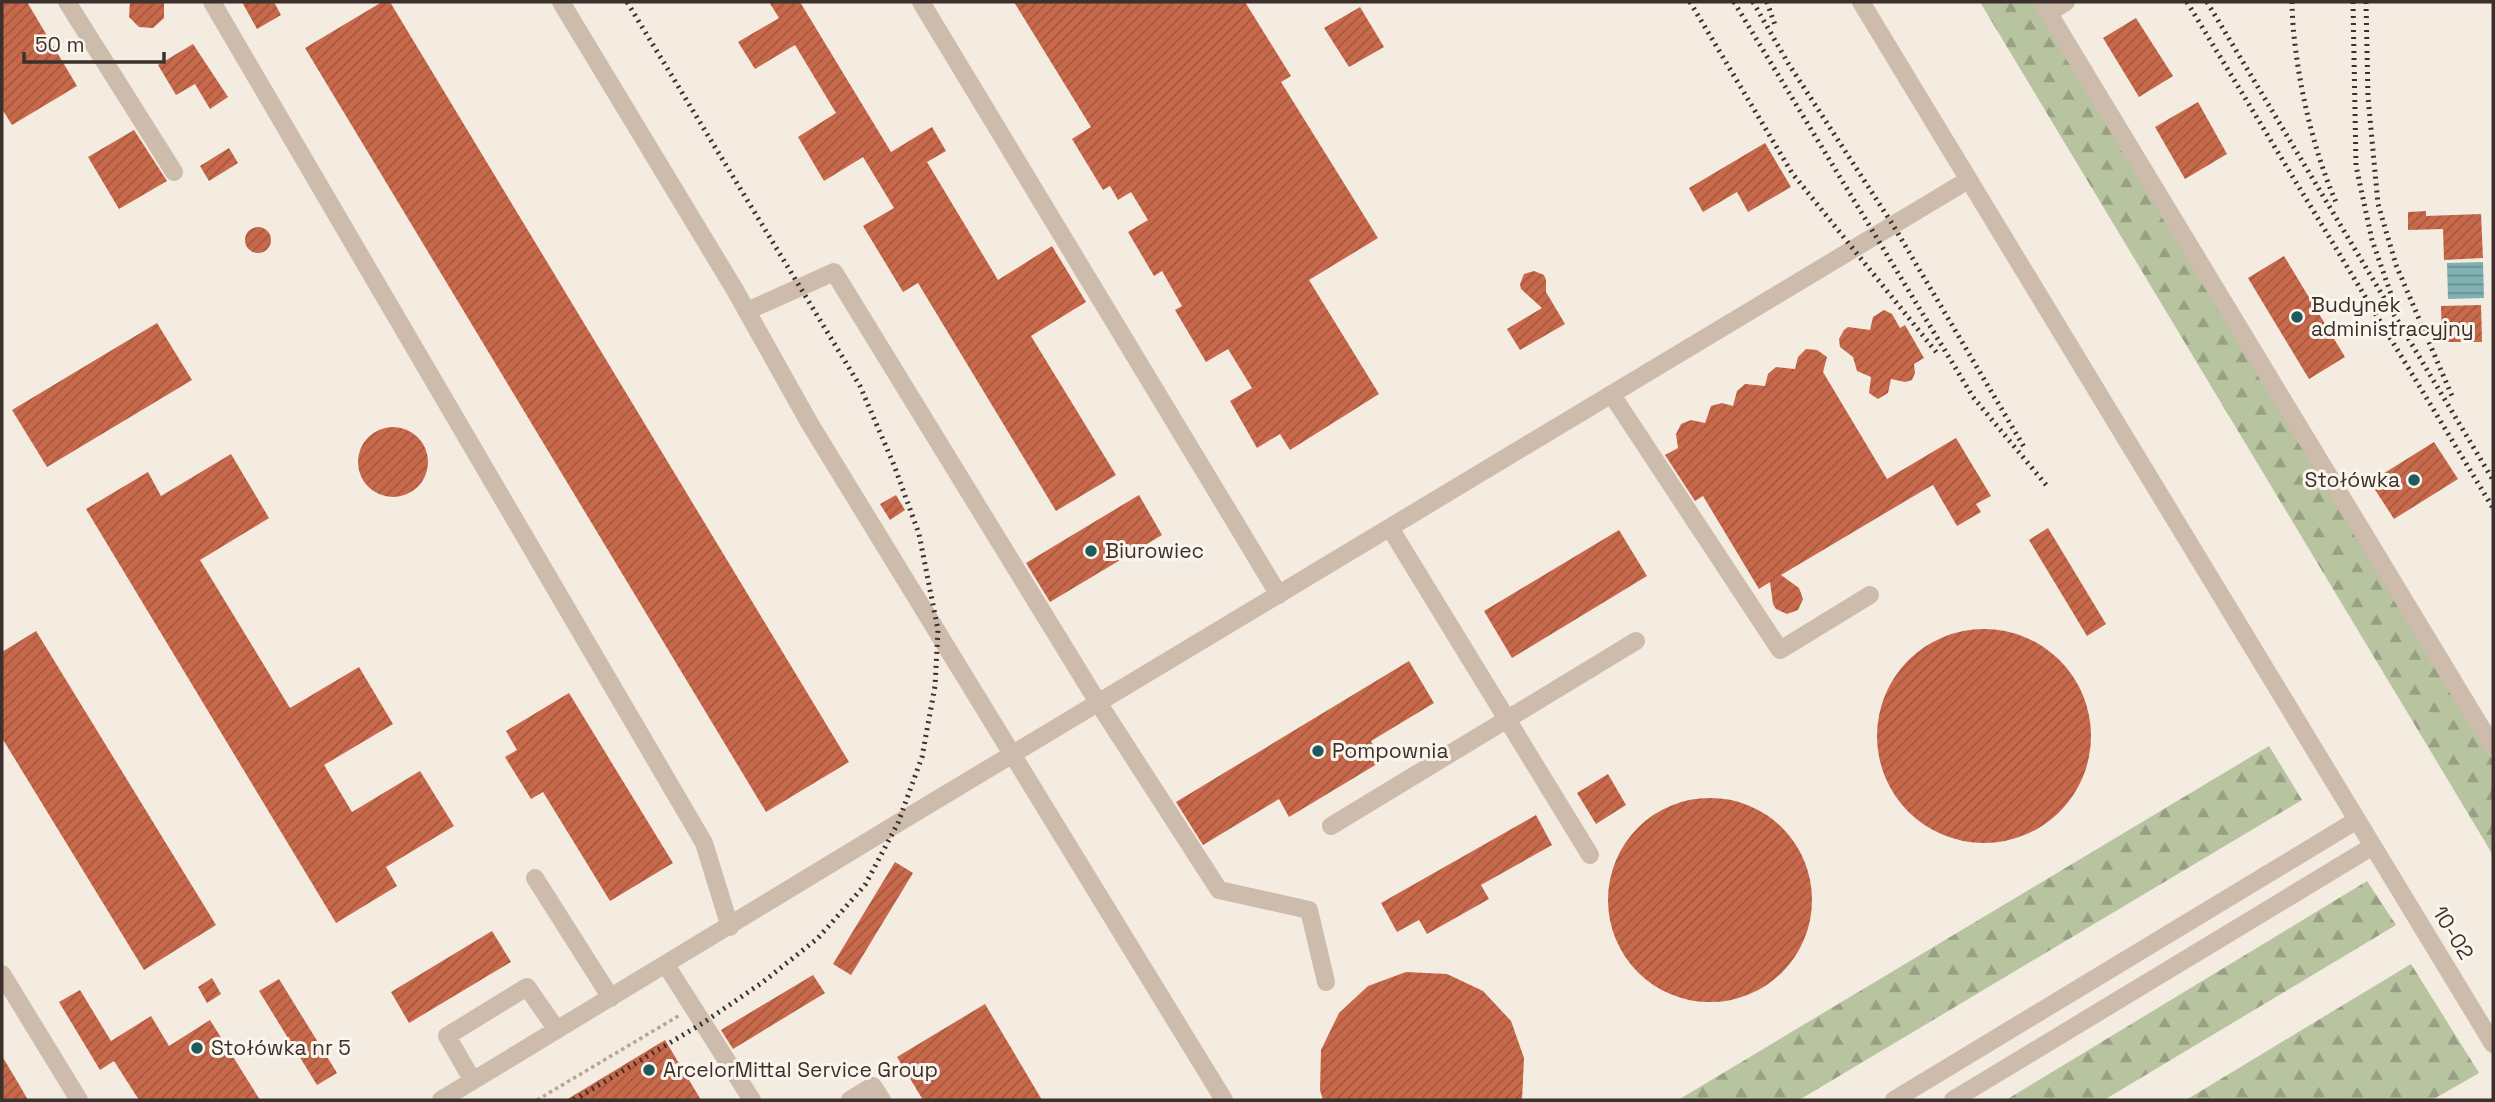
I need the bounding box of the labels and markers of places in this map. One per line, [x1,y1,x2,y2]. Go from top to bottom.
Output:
place label: Budynek administracyjny [2311,291,2474,342]
marker: Budynek administracyjny [2289,309,2305,325]
place label: Stołówka [2304,466,2400,493]
marker: Stołówka [2406,472,2422,488]
place label: Biurowiec [1105,537,1204,564]
marker: Biurowiec [1083,543,1099,559]
place label: Pompownia [1332,737,1449,764]
marker: Pompownia [1310,743,1326,759]
place label: Stołówka nr 5 [211,1034,351,1061]
marker: Stołówka nr 5 [189,1040,205,1056]
place label: ArcelorMittal Service Group [663,1056,938,1083]
marker: ArcelorMittal Service Group [641,1062,657,1078]

